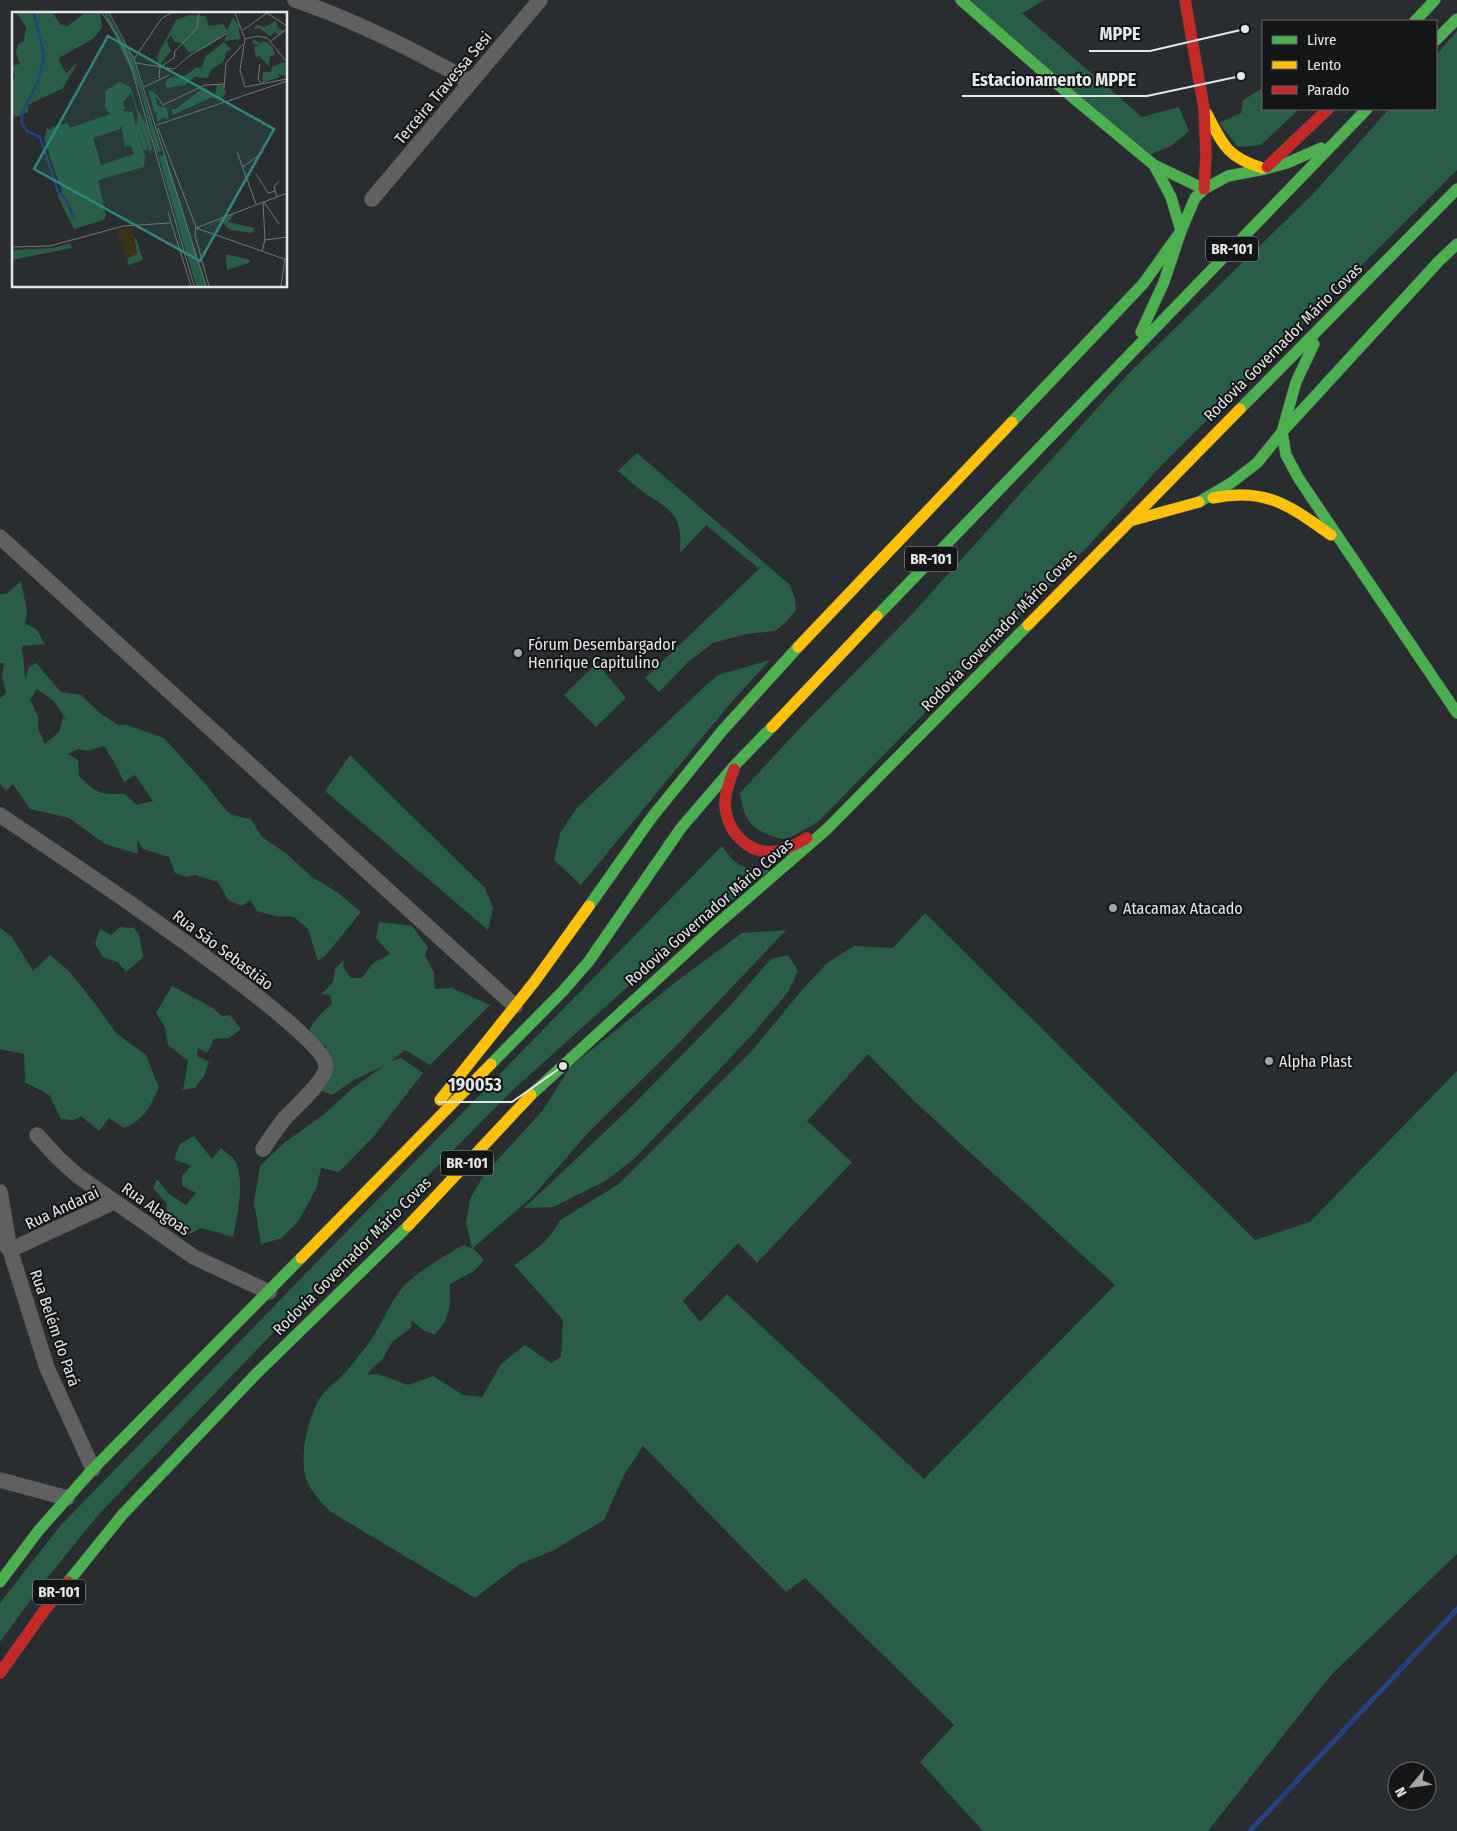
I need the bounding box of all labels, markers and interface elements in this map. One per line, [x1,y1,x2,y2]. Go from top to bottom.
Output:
inset map [12,12,288,288]
callout: MPPE [1089,18,1150,51]
legend [1262,20,1437,110]
text: MPPE [1099,23,1141,45]
street label: Terceira Travessa Sesi [390,28,496,148]
text: Livre [1307,31,1336,49]
text: Lento [1307,56,1341,74]
callout: Estacionamento MPPE [962,63,1147,96]
text: Estacionamento MPPE [972,69,1137,91]
text: Parado [1307,81,1350,99]
road number: BR-101 [1206,236,1258,262]
street label: Rodovia Governador Mário Covas [1200,259,1366,425]
road number: BR-101 [905,546,957,572]
street label: Rodovia Governador Mário Covas [917,547,1081,715]
place label: Fórum Desembargador Henrique Capitulino [528,635,677,672]
marker: Fórum Desembargador Henrique Capitulino [512,647,524,659]
street label: Rodovia Governador Mário Covas [621,834,797,990]
place label: Atacamax Atacado [1123,899,1243,918]
marker: Atacamax Atacado [1107,902,1119,914]
street label: Rua São Sebastião [169,906,277,994]
place label: Alpha Plast [1279,1052,1353,1071]
marker: Alpha Plast [1263,1055,1275,1067]
callout: 190053 [438,1069,512,1102]
text: 190053 [448,1074,502,1096]
road number: BR-101 [441,1150,493,1176]
street label: Rodovia Governador Mário Covas [269,1173,435,1339]
street label: Rua Alagoas [118,1179,194,1240]
street label: Rua Andarai [22,1183,102,1233]
street label: Rua Belém do Pará [26,1267,84,1389]
road number: BR-101 [33,1580,85,1604]
north arrow [1387,1761,1437,1811]
text: N [1392,1784,1411,1800]

